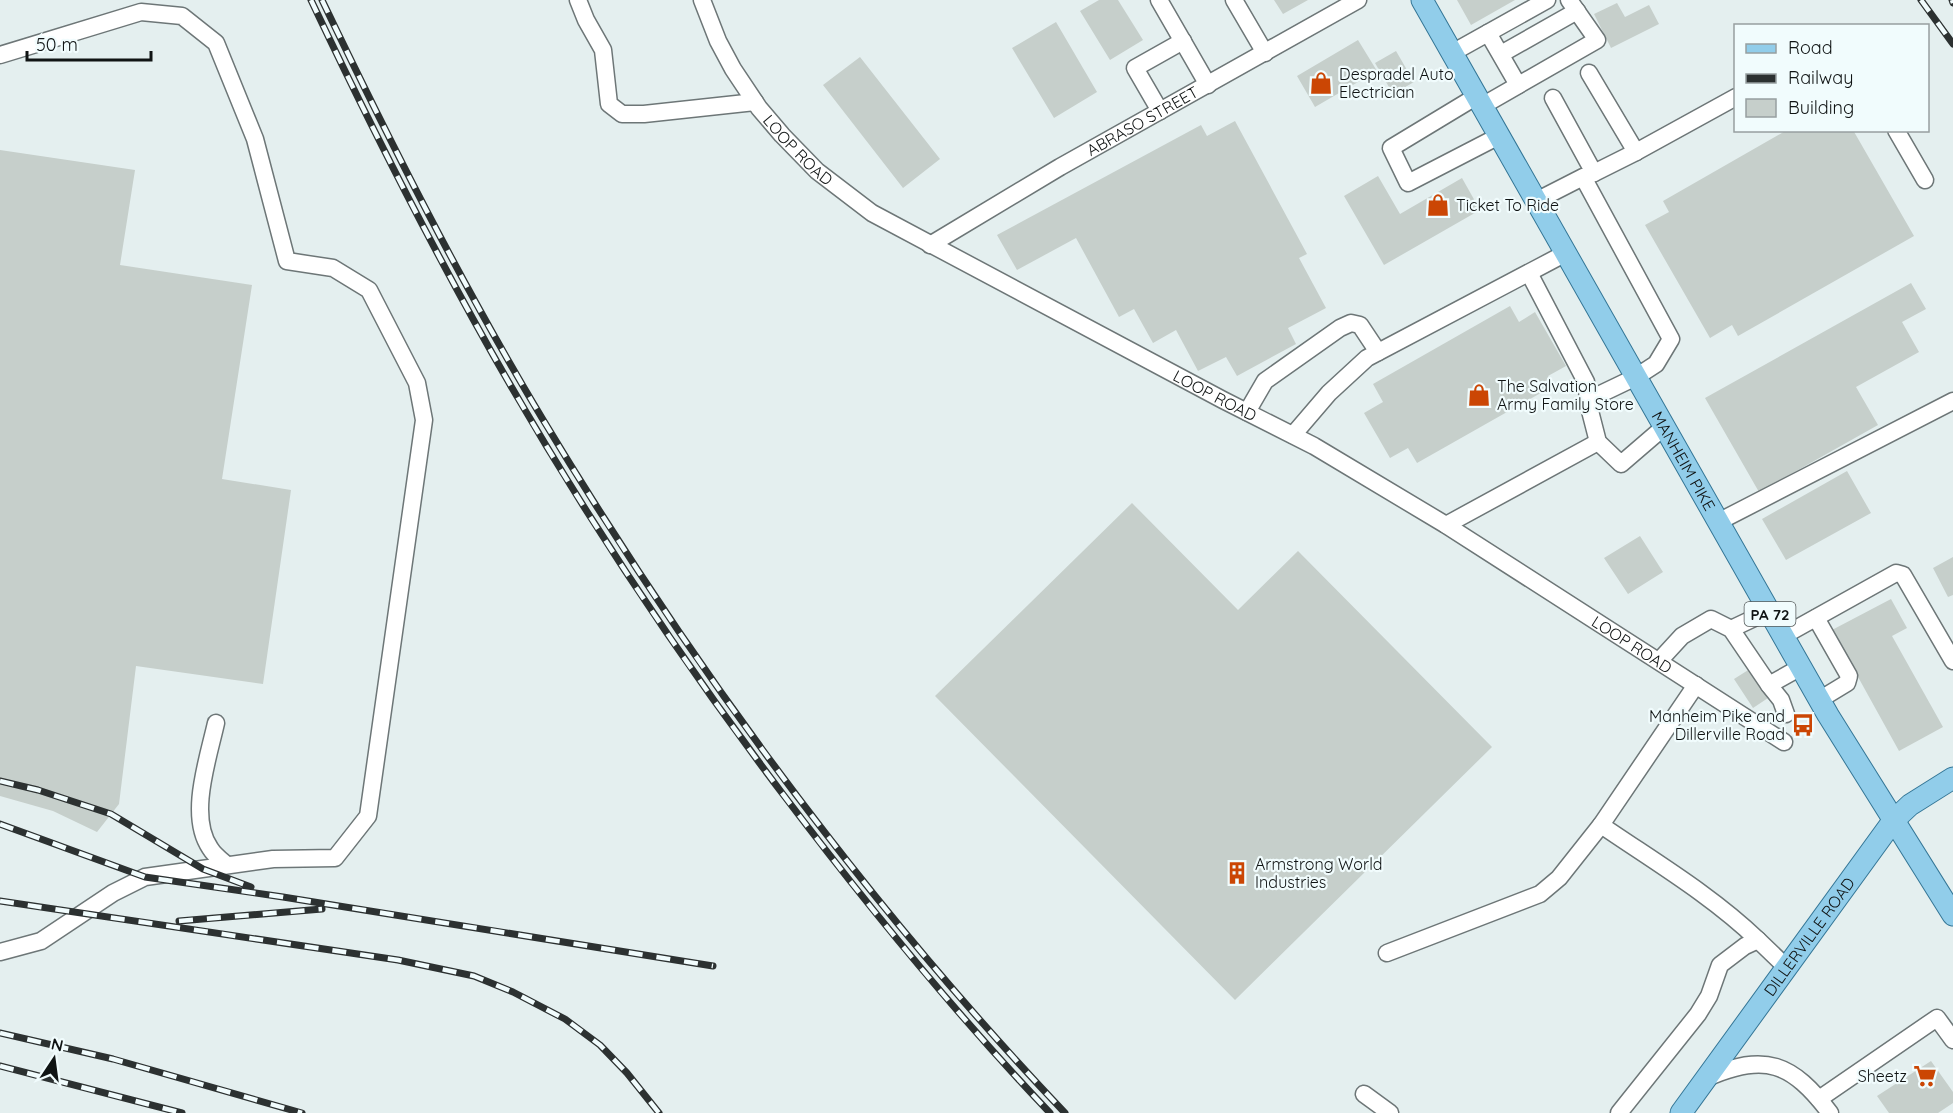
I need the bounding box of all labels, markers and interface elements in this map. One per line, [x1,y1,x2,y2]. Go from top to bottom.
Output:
scale bar [27,24,152,62]
legend [1734,24,1929,132]
text: 50 m [36,33,78,56]
text: Road [1788,36,1833,59]
place label: Despradel Auto Electrician [1339,64,1454,102]
text: Railway [1788,66,1854,89]
shop icon: Despradel Auto Electrician [1308,70,1334,96]
street label: ABRASO STREET [1083,81,1202,160]
text: Building [1788,96,1854,119]
street label: LOOP ROAD [759,110,837,190]
shop icon: Ticket To Ride [1425,192,1451,218]
place label: Ticket To Ride [1456,195,1559,215]
street label: LOOP ROAD [1170,365,1260,425]
place label: The Salvation Army Family Store [1497,376,1634,414]
shop icon: The Salvation Army Family Store [1466,382,1492,408]
street label: MANHEIM PIKE [1648,408,1720,514]
road number: PA 72 [1744,602,1796,626]
street label: LOOP ROAD [1588,611,1676,677]
place label: Manheim Pike and Dillerville Road [1649,706,1785,744]
bus stop icon: Manheim Pike and Dillerville Road [1790,712,1816,738]
place label: Armstrong World Industries [1255,854,1382,892]
building icon: Armstrong World Industries [1224,860,1250,886]
street label: DILLERVILLE ROAD [1759,873,1859,1000]
north arrow [24,1029,84,1089]
text: N [49,1033,65,1055]
supermarket icon: Sheetz [1912,1063,1938,1089]
place label: Sheetz [1858,1066,1907,1086]

